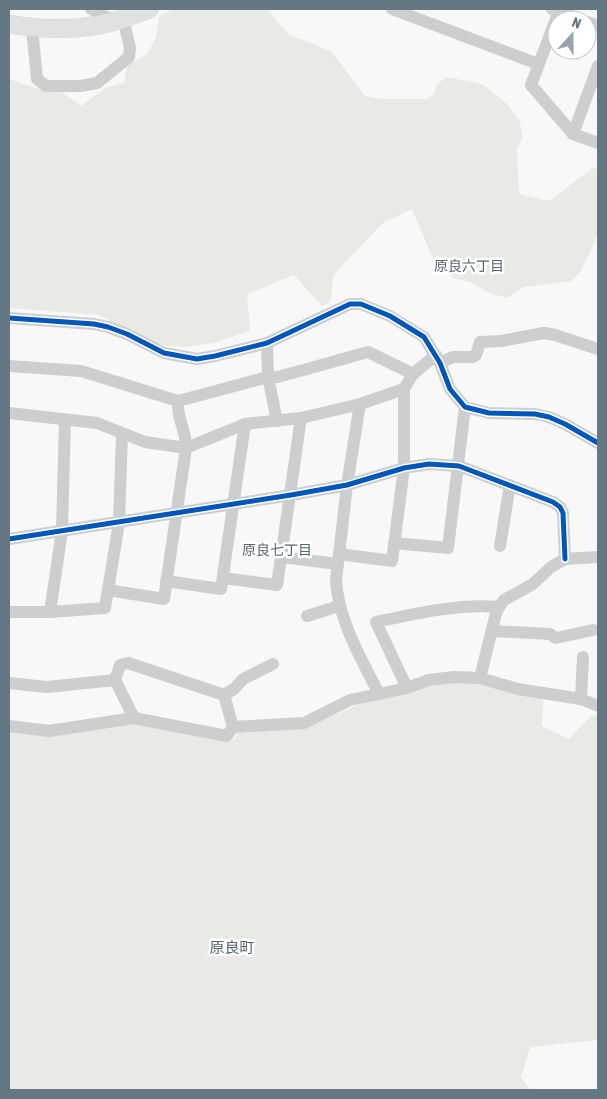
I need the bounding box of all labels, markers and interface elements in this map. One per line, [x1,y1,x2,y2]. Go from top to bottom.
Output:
north arrow [547,10,597,60]
text: N [570,14,583,32]
district label: 原良六丁目 [434,258,504,274]
district label: 原良七丁目 [242,542,312,558]
district label: 原良町 [209,939,255,956]

